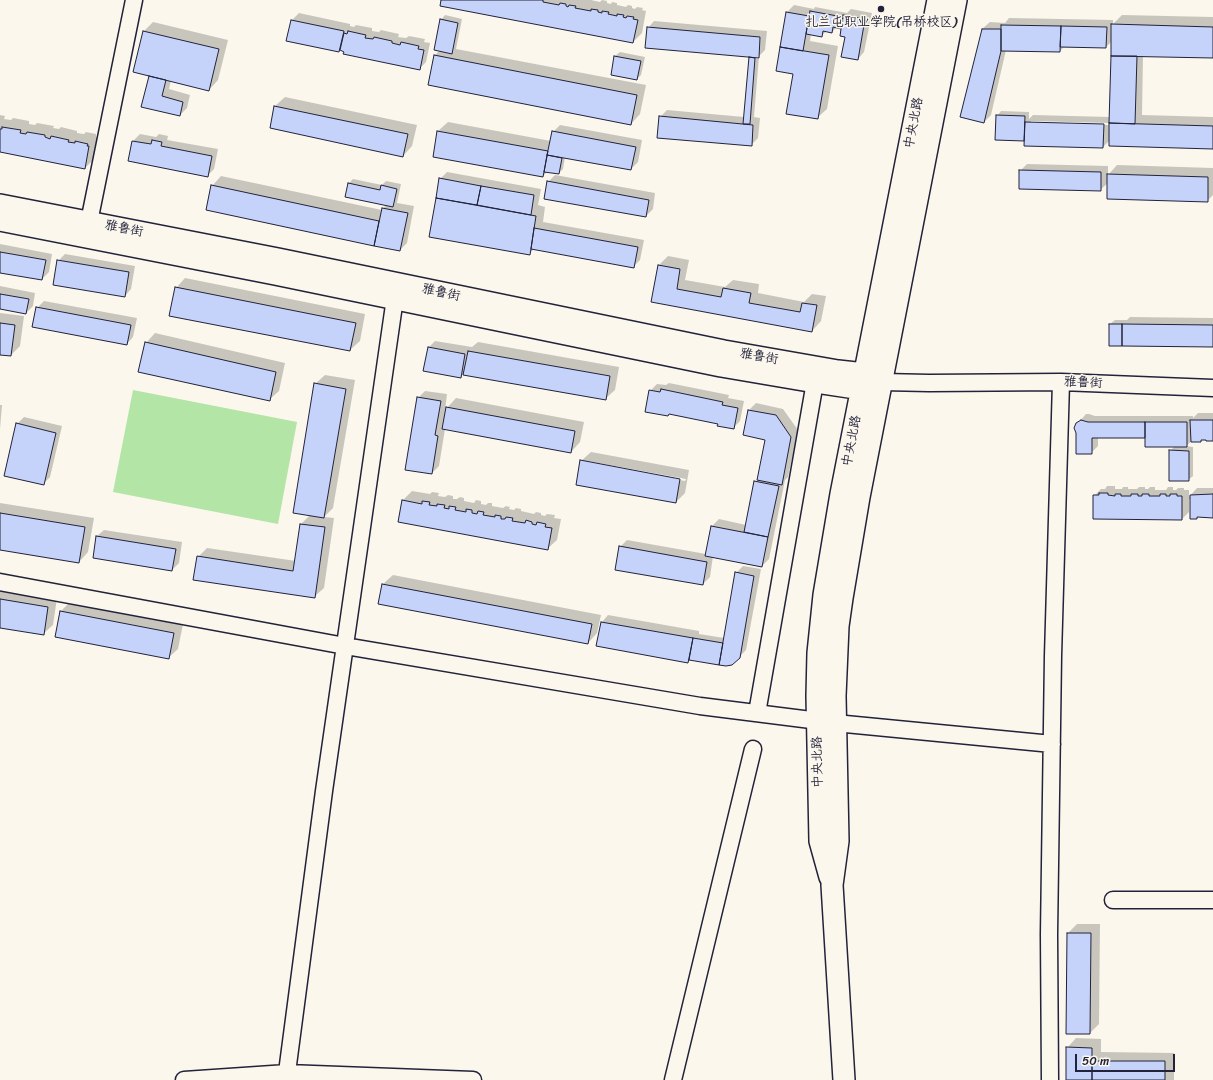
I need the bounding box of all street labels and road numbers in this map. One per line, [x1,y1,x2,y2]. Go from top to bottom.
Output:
street label: 中央北路 [901,96,927,150]
street label: 雅鲁街 [103,218,145,240]
street label: 雅鲁街 [420,281,462,305]
street label: 雅鲁街 [738,346,780,368]
street label: 雅鲁街 [1063,375,1103,391]
street label: 中央北路 [839,414,865,468]
street label: 中央北路 [810,736,826,788]

